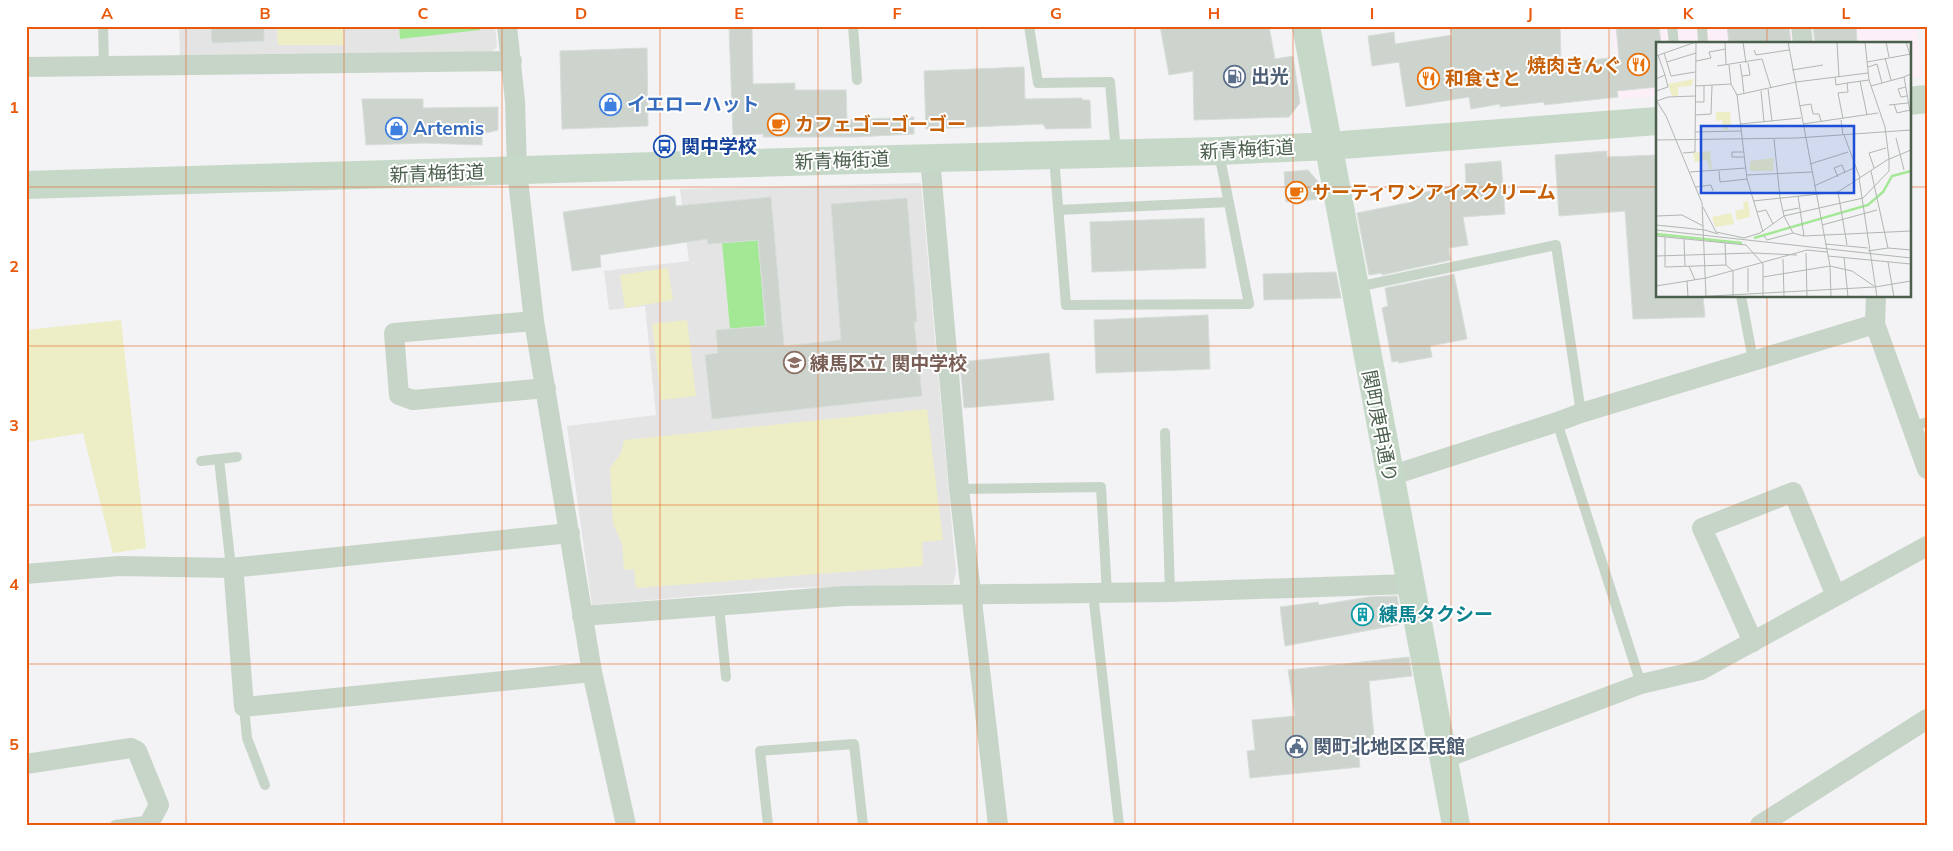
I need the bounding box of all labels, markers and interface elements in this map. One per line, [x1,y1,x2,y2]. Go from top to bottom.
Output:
text: A [101,3,113,23]
text: B [259,3,271,23]
text: C [418,3,429,23]
text: D [575,3,587,23]
text: E [734,3,744,23]
text: F [892,3,902,23]
text: G [1050,3,1062,23]
text: H [1208,3,1220,23]
text: I [1370,3,1374,23]
text: J [1527,3,1533,23]
text: K [1683,3,1695,23]
text: L [1842,3,1851,23]
inset map [1656,42,1910,298]
place label: 焼肉きんぐ [1527,53,1622,77]
restaurant icon: 焼肉きんぐ [1626,53,1650,77]
fuel station icon: 出光 [1223,64,1247,88]
place label: 出光 [1251,64,1289,88]
restaurant icon: 和食さと [1417,66,1441,90]
place label: 和食さと [1445,66,1521,90]
shop icon: イエローハット [599,92,623,116]
place label: イエローハット [627,92,759,116]
text: 1 [9,97,19,117]
cafe icon: カフェゴーゴーゴー [767,112,791,136]
place label: カフェゴーゴーゴー [795,112,966,136]
shop icon: Artemis [385,116,409,140]
place label: Artemis [413,116,484,140]
bus stop icon: 関中学校 [653,134,677,158]
place label: 関中学校 [681,134,757,158]
street label: 新青梅街道 [1199,135,1295,163]
street label: 新青梅街道 [794,146,890,174]
street label: 新青梅街道 [389,159,485,187]
cafe icon: サーティワンアイスクリーム [1284,180,1308,204]
place label: サーティワンアイスクリーム [1312,180,1556,204]
text: 2 [9,256,19,276]
school or university icon: 練馬区立 関中学校 [782,351,806,375]
place label: 練馬区立 関中学校 [810,351,967,375]
street label: 関町庚申通り [1357,368,1403,484]
text: 3 [9,415,19,435]
text: 4 [9,574,19,594]
building icon: 練馬タクシー [1351,602,1375,626]
place label: 練馬タクシー [1379,602,1493,626]
text: 5 [9,734,19,754]
public building icon: 関町北地区区民館 [1285,734,1309,758]
place label: 関町北地区区民館 [1313,734,1465,758]

